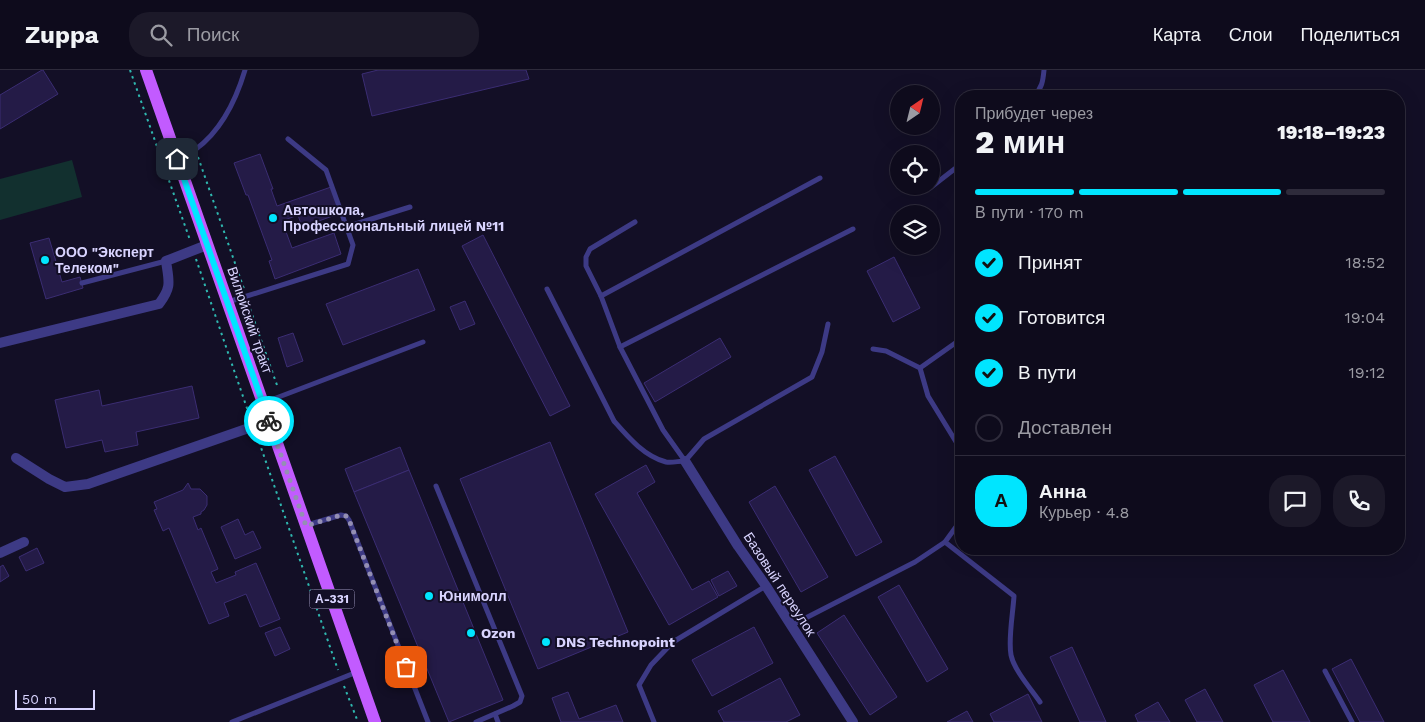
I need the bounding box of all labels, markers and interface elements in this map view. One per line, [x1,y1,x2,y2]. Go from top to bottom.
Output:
search box [129,12,479,57]
text: Zuppa [25,21,99,49]
icon: search [147,21,175,49]
text: Поиск [187,23,239,46]
text: Карта [1153,24,1201,45]
text: Слои [1229,24,1273,45]
text: Поделиться [1301,24,1400,45]
north arrow [890,85,940,135]
map controls [890,85,940,255]
text: Прибудет через [975,104,1093,123]
text: 19:18–19:23 [1277,121,1385,144]
text: 2 мин [975,123,1065,161]
pin [156,138,198,180]
icon: home [163,145,191,173]
button: locate [890,145,940,195]
place label: Автошкола, Профессиональный лицей №11 [283,202,504,234]
text: В пути · 170 m [975,203,1084,222]
button: layers [890,205,940,255]
marker: Автошкола, Профессиональный лицей №11 [267,212,279,224]
place label: ООО "Эксперт Телеком" [55,244,154,276]
icon: check [975,249,1003,277]
text: Принят [1018,251,1082,274]
text: 18:52 [1346,253,1385,272]
marker: ООО "Эксперт Телеком" [39,254,51,266]
street label: Вилюйский тракт [224,265,276,376]
icon: check [975,304,1003,332]
text: Готовится [1018,306,1105,329]
text: 19:04 [1344,308,1385,327]
icon: check [975,359,1003,387]
text: В пути [1018,361,1076,384]
text: 19:12 [1349,363,1385,382]
courier [244,396,294,446]
icon: bike [255,407,283,435]
text: Доставлен [1018,416,1112,439]
button: chat [1269,475,1321,527]
button: phone [1333,475,1385,527]
text: Анна [1039,480,1086,503]
text: А [994,489,1008,512]
text: Курьер · 4.8 [1039,503,1129,522]
street label: Базовый переулок [740,529,820,640]
place label: Юнимолл [439,588,507,604]
road number: А-331 [310,590,354,608]
marker: Юнимолл [423,590,435,602]
place label: Ozon [481,625,516,641]
marker: Ozon [465,627,477,639]
place label: DNS Technopoint [556,634,675,650]
marker: DNS Technopoint [540,636,552,648]
pin [385,646,427,688]
icon: bag [392,653,420,681]
scale bar [15,687,95,710]
text: 50 m [22,691,57,707]

